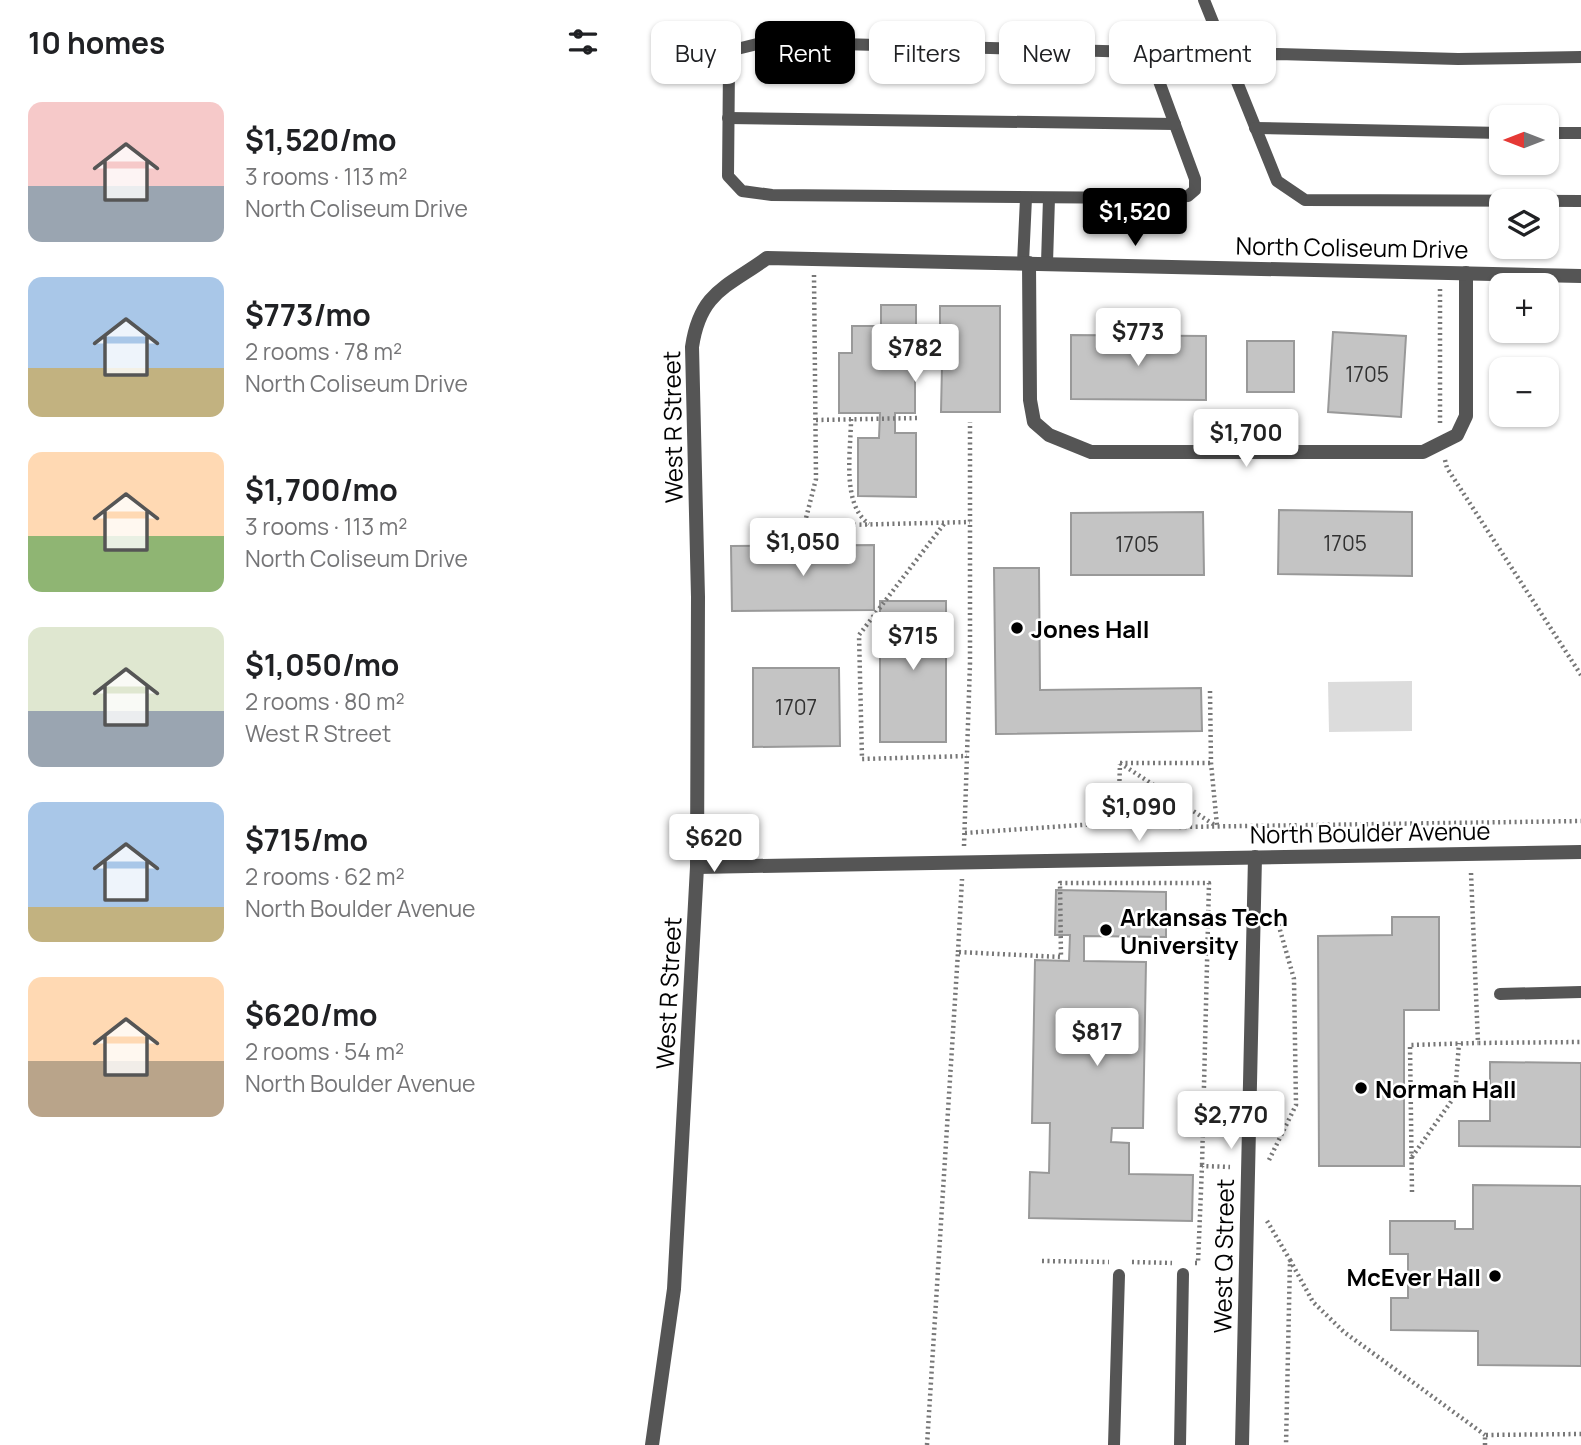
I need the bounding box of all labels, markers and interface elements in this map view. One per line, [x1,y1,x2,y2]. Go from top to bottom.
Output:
chip: Buy [651,21,741,84]
chip: Rent [755,21,855,84]
chip: Filters [869,21,985,84]
chip: New [999,21,1095,84]
chip: Apartment [1109,21,1276,84]
text: 10 homes [28,22,165,63]
icon: filters [564,23,602,61]
north arrow [1489,105,1559,175]
map controls [1489,105,1559,427]
text: $1,520/mo [245,119,397,160]
icon: home [84,130,168,214]
text: 3 rooms · 113 m² [245,160,408,192]
pin: $1,520 [1078,188,1192,248]
button: layers [1489,189,1559,259]
text: North Coliseum Drive [245,192,468,224]
text: $1,520 [1099,195,1171,227]
street label: North Coliseum Drive [1235,228,1469,266]
button: + [1489,273,1559,343]
text: $773/mo [245,294,371,335]
icon: home [84,305,168,389]
pin: $773 [1097,308,1179,368]
text: $773 [1112,315,1164,347]
pin: $782 [874,324,956,384]
text: $782 [888,331,942,363]
text: 2 rooms · 78 m² [245,335,402,367]
street label: West R Street [654,350,690,504]
button: − [1489,357,1559,427]
house number: 1705 [1345,360,1389,388]
text: North Coliseum Drive [245,367,468,399]
pin: $1,700 [1189,410,1303,469]
text: $1,700 [1209,416,1283,448]
text: $1,700/mo [245,469,398,510]
icon: home [84,480,168,564]
text: 3 rooms · 113 m² [245,510,408,542]
pin: $1,050 [746,518,860,578]
text: $1,050 [766,525,840,557]
house number: 1705 [1323,529,1367,557]
house number: 1705 [1115,530,1159,558]
text: North Coliseum Drive [245,542,468,574]
pin: $715 [872,612,954,672]
place label: Jones Hall [1031,612,1150,645]
text: $715 [888,619,938,651]
marker: Jones Hall [1009,620,1025,636]
text: $1,050/mo [245,644,399,685]
icon: home [84,655,168,739]
text: 2 rooms · 80 m² [245,685,405,717]
house number: 1707 [775,693,817,721]
text: West R Street [245,717,391,749]
pin: $1,090 [1082,784,1196,843]
text: $1,090 [1101,790,1177,822]
street label: North Boulder Avenue [1249,813,1491,851]
pin: $620 [673,814,755,874]
text: $715/mo [245,819,368,860]
text: $620 [685,821,743,853]
icon: home [84,830,168,914]
text: 2 rooms · 62 m² [245,860,405,892]
text: North Boulder Avenue [245,892,476,924]
place label: Arkansas Tech University [1120,900,1288,961]
street label: West R Street [648,916,688,1070]
marker: Arkansas Tech University [1098,922,1114,938]
text: $620/mo [245,994,377,1035]
icon: home [84,1005,168,1089]
pin: $817 [1056,1009,1138,1068]
text: $817 [1072,1015,1122,1047]
text: 2 rooms · 54 m² [245,1035,404,1067]
text: North Boulder Avenue [245,1067,476,1099]
place label: Norman Hall [1375,1072,1516,1105]
marker: Norman Hall [1353,1080,1369,1096]
pin: $2,770 [1174,1092,1288,1151]
text: $2,770 [1194,1098,1268,1130]
street label: West Q Street [1205,1178,1241,1334]
place label: McEver Hall [1346,1260,1481,1293]
marker: McEver Hall [1487,1268,1503,1284]

